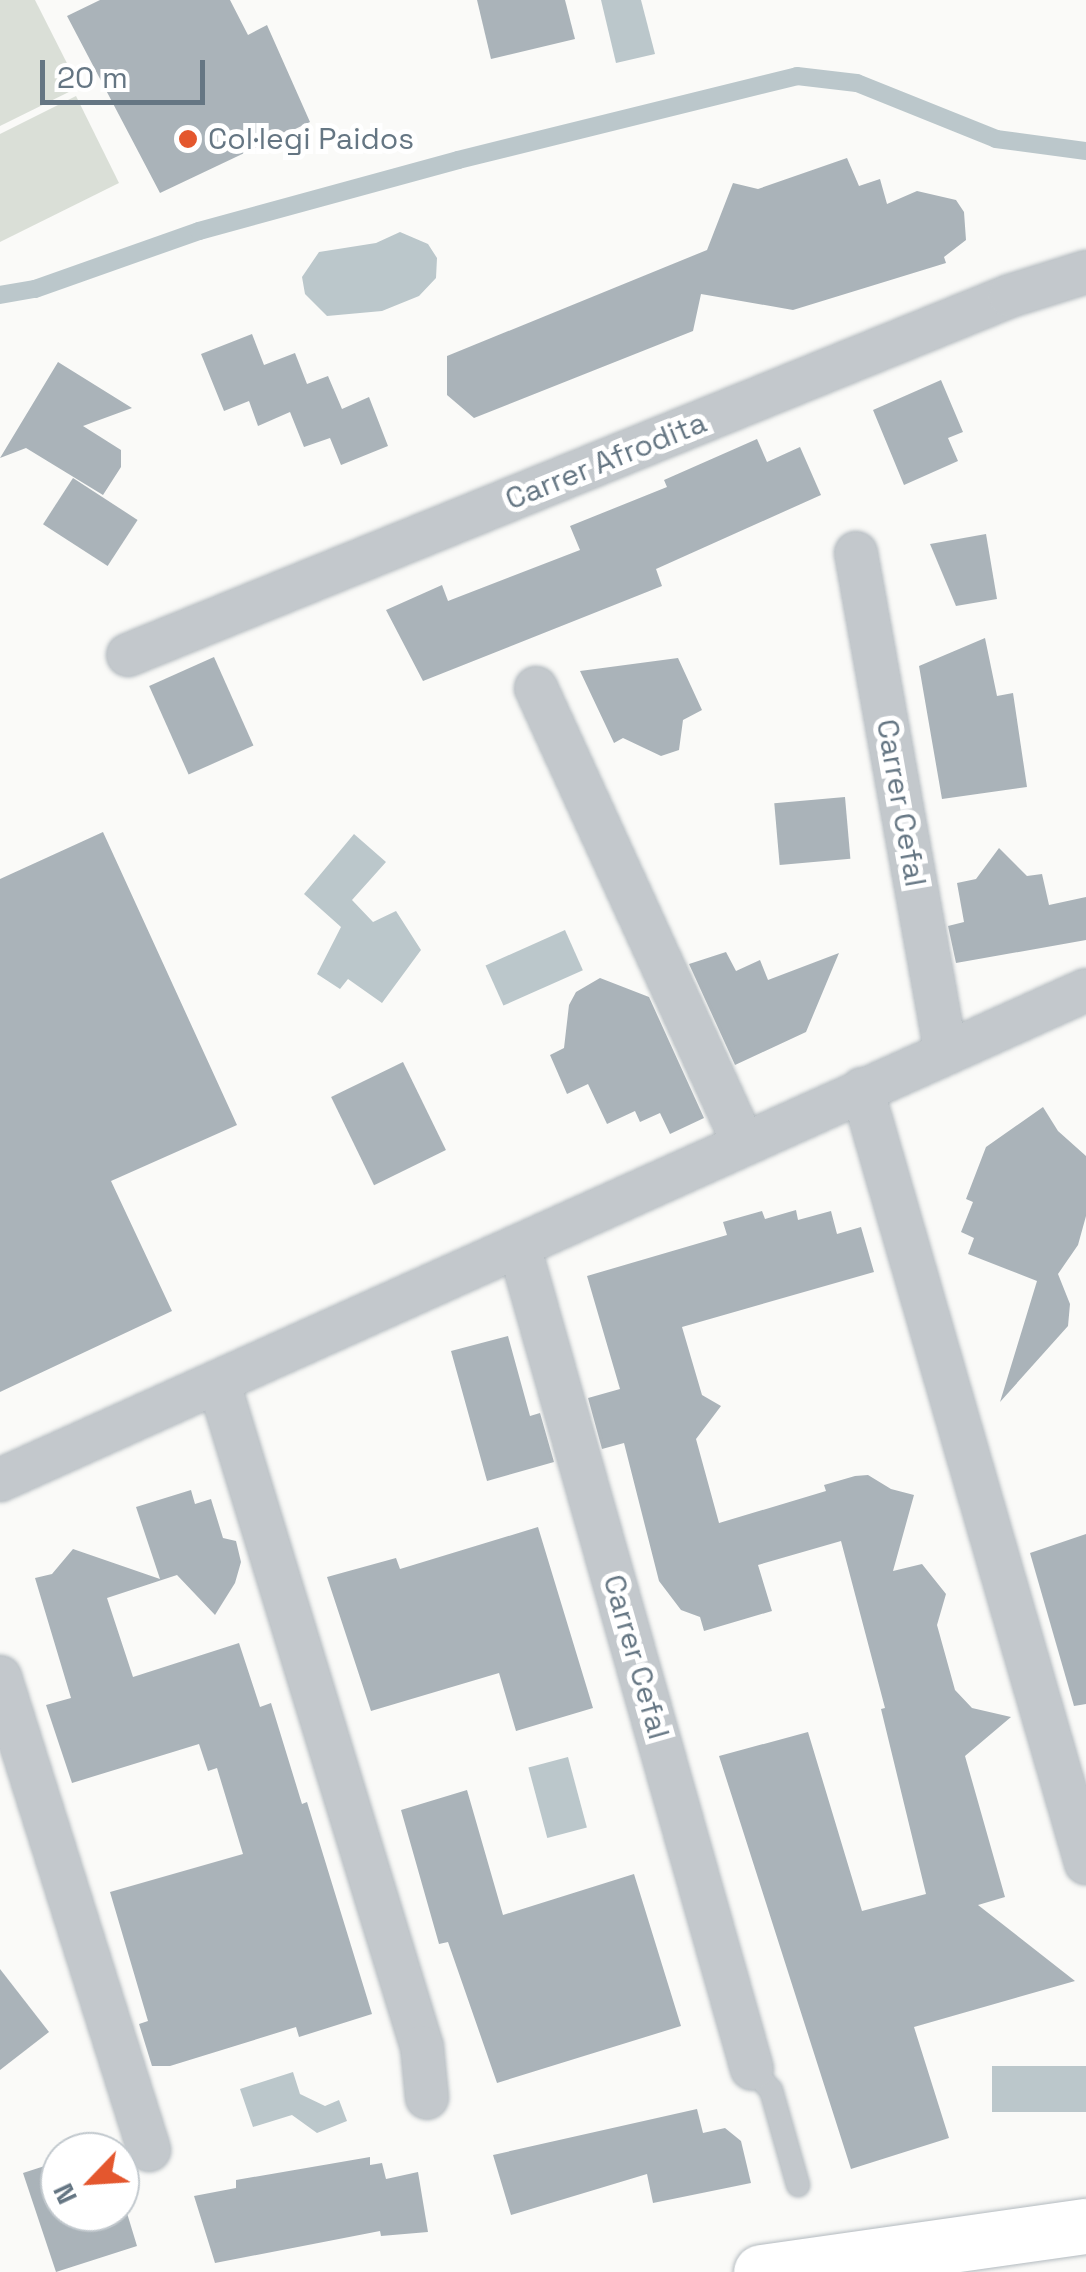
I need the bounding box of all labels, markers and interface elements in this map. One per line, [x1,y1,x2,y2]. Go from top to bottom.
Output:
scale bar [45,40,210,102]
text: 20 m [57,58,128,97]
place label: Col·legi Paidos [208,121,414,157]
marker: Col·legi Paidos [177,128,199,150]
street label: Carrer Afrodita [500,404,712,518]
street label: Carrer Cefal [869,716,933,890]
street label: Carrer Cefal [595,1571,677,1743]
north arrow [40,2132,140,2232]
text: N [44,2178,85,2210]

